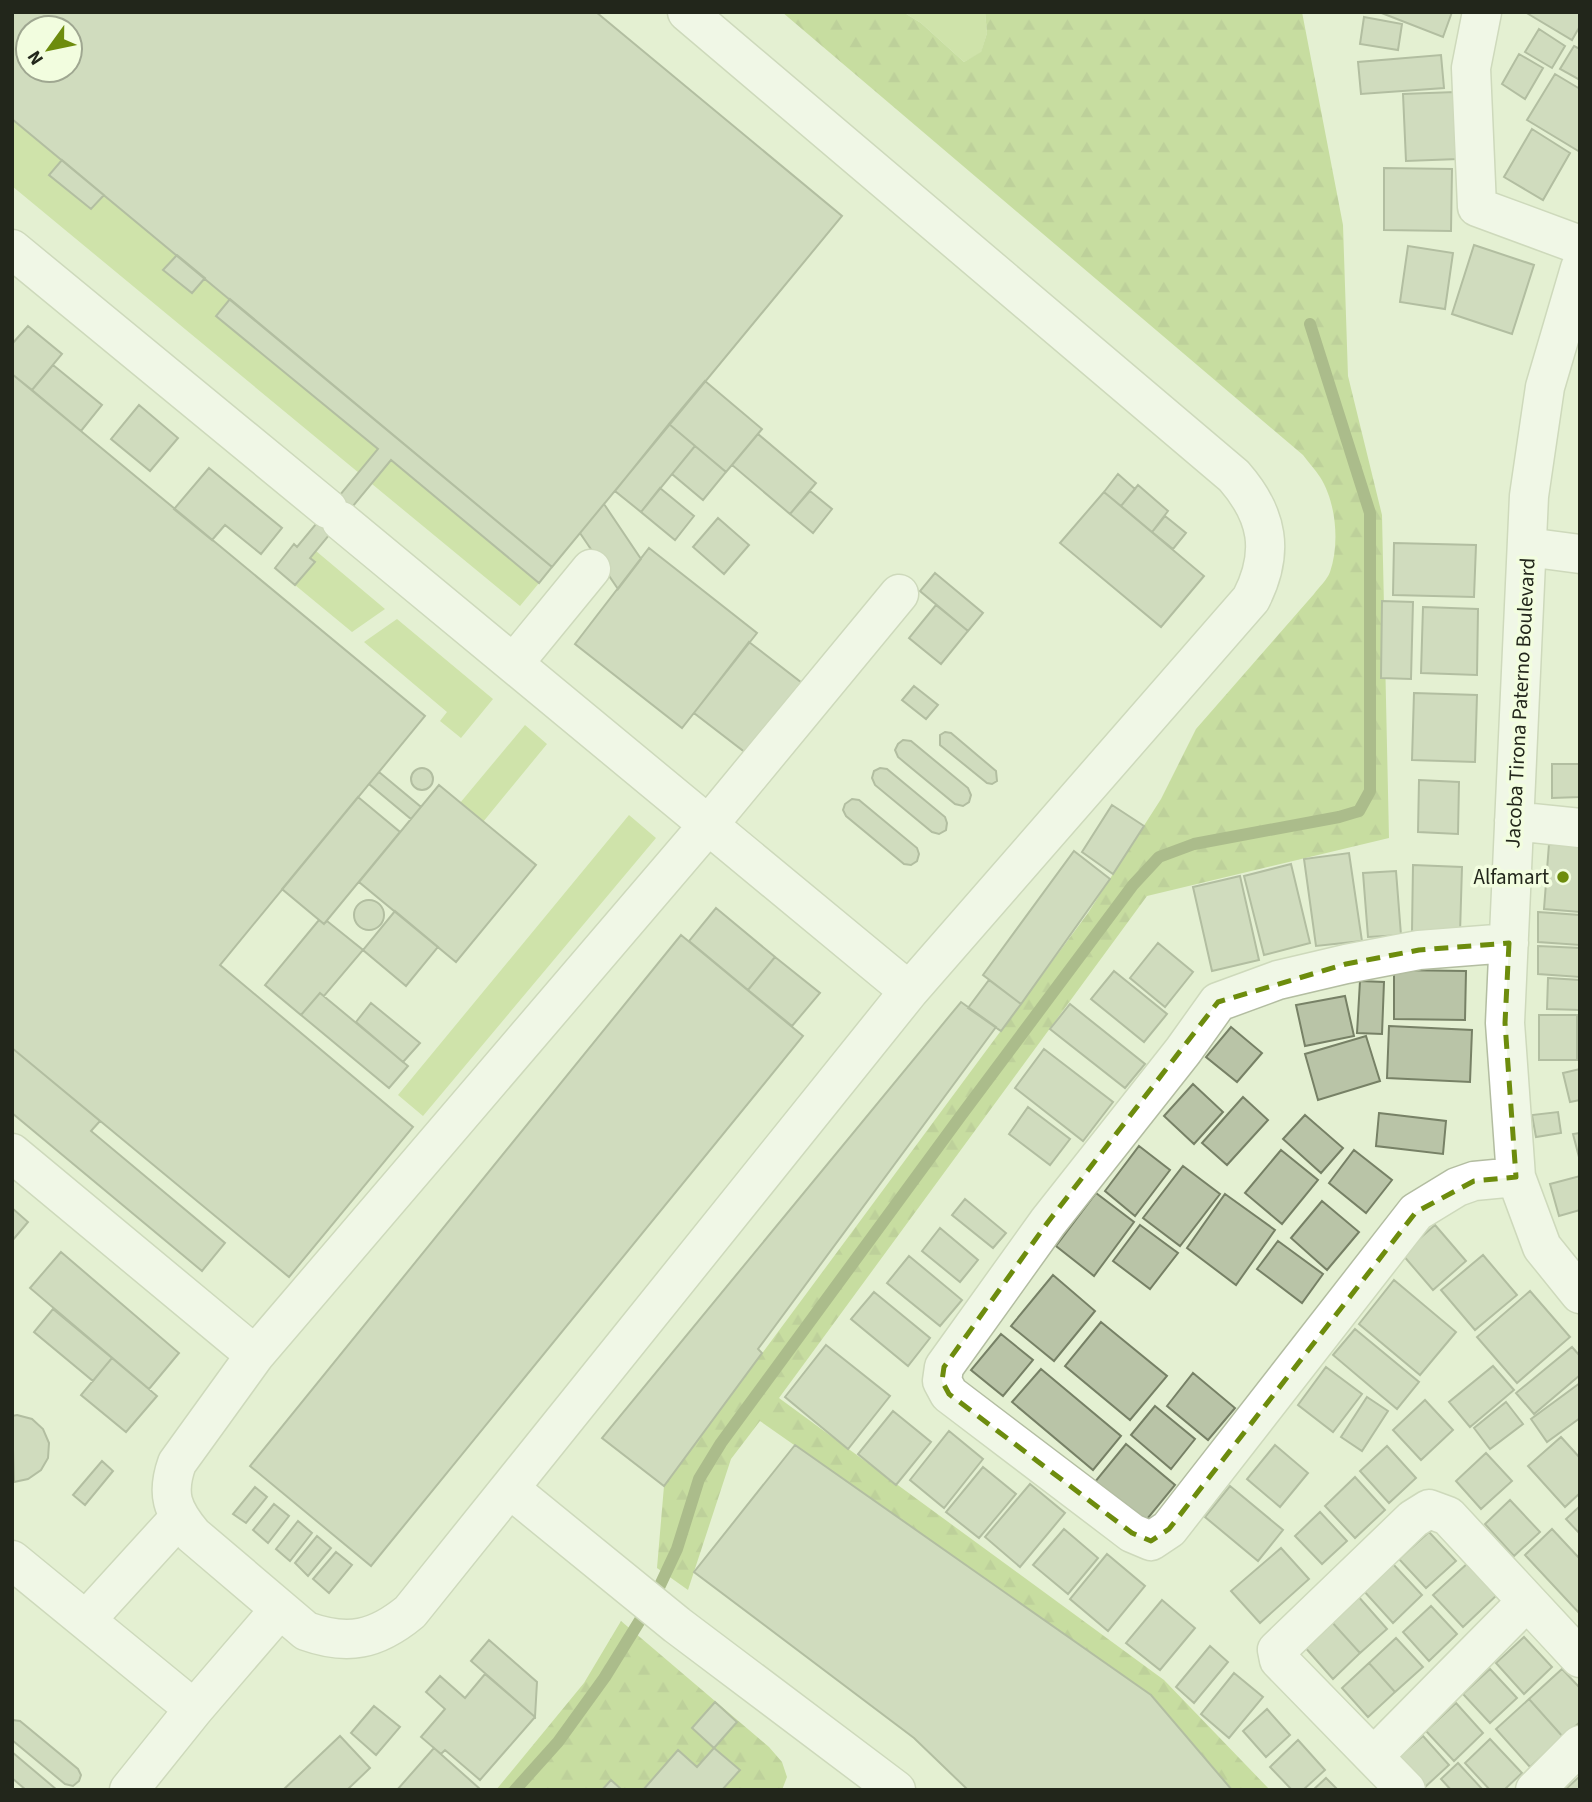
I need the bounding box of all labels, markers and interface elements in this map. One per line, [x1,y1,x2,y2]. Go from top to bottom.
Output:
north arrow [14,14,84,84]
text: N [21,45,51,70]
street label: Jacoba Tirona Paterno Boulevard [1497,557,1543,849]
place label: Alfamart [1474,862,1549,892]
marker: Alfamart [1555,869,1571,885]

